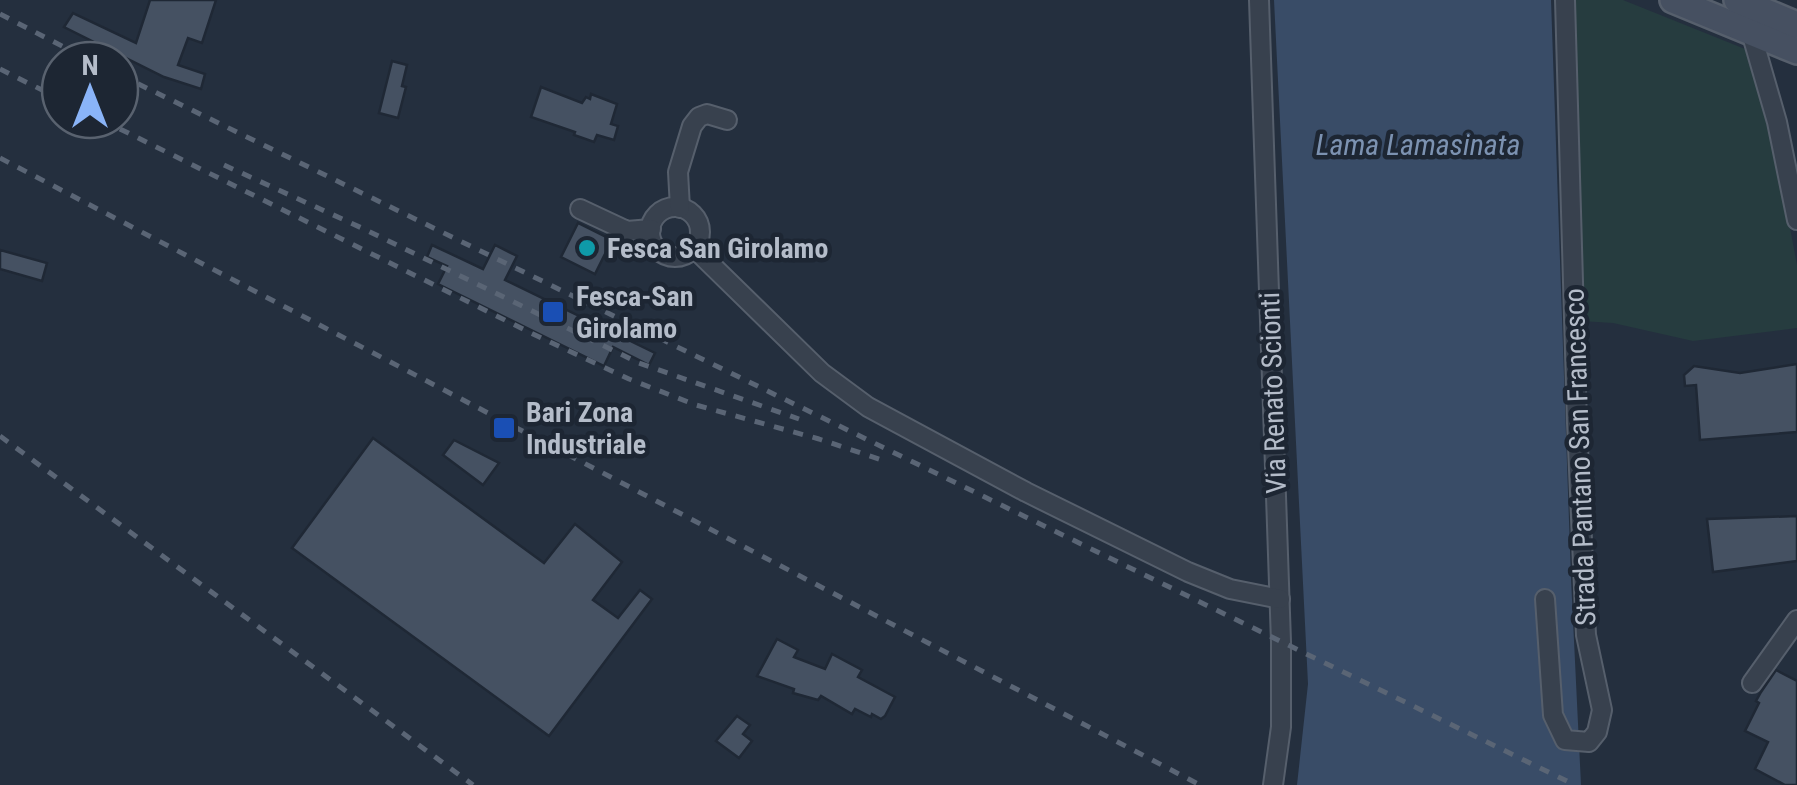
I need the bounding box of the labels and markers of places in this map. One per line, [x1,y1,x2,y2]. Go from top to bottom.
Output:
place label: Fesca San Girolamo [607,232,828,265]
marker: Fesca San Girolamo [576,237,598,259]
place label: Fesca-San Girolamo [576,280,693,345]
marker: Fesca-San Girolamo [540,299,566,325]
place label: Bari Zona Industriale [526,396,646,461]
marker: Bari Zona Industriale [491,415,517,441]

